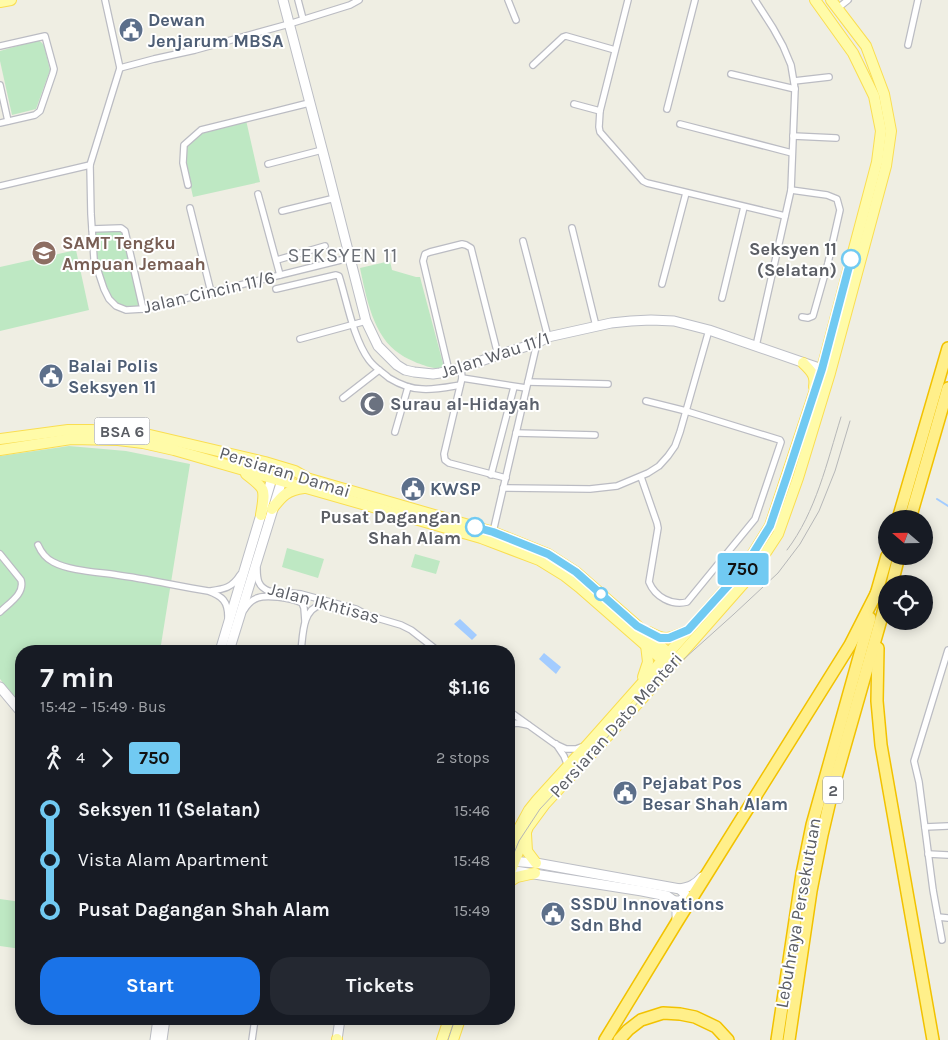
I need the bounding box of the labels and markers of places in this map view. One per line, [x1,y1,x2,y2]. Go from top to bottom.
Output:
place label: Dewan Jenjarum MBSA [148,9,283,52]
public building icon: Dewan Jenjarum MBSA [118,17,144,43]
place label: SAMT Tengku Ampuan Jemaah [62,232,206,275]
place label: Seksyen 11 (Selatan) [749,238,837,281]
school or university icon: SAMT Tengku Ampuan Jemaah [31,240,57,266]
marker: Seksyen 11 (Selatan) [841,249,861,269]
place label: Balai Polis Seksyen 11 [68,355,158,398]
public building icon: Balai Polis Seksyen 11 [38,363,64,389]
mosque icon: Surau al-Hidayah [359,391,385,417]
place label: Surau al-Hidayah [390,393,540,415]
public building icon: KWSP [400,476,426,502]
place label: KWSP [430,478,481,500]
place label: Pusat Dagangan Shah Alam [320,506,461,549]
marker: Pusat Dagangan Shah Alam [465,517,485,537]
unlabelled marker [594,587,608,601]
place label: Pejabat Pos Besar Shah Alam [642,772,788,815]
public building icon: Pejabat Pos Besar Shah Alam [612,780,638,806]
place label: SSDU Innovations Sdn Bhd [570,893,724,936]
public building icon: SSDU Innovations Sdn Bhd [540,901,566,927]

